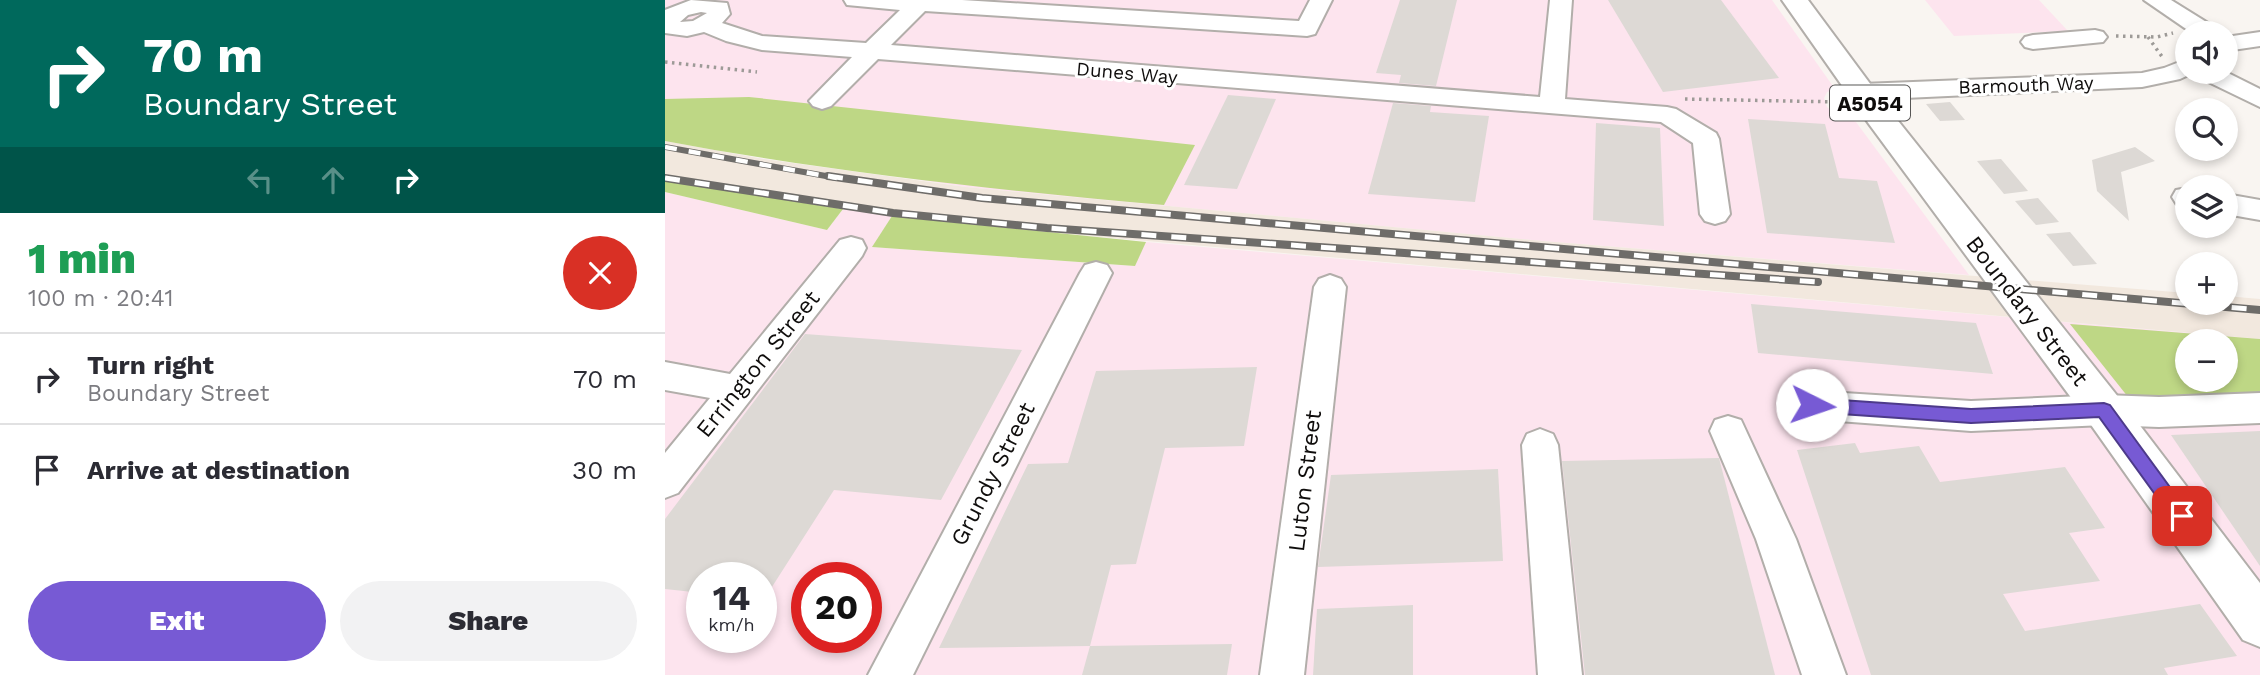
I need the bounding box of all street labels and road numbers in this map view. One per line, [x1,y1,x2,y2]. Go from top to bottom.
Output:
street label: Dunes Way [1075,57,1179,89]
street label: Barmouth Way [1958,71,2094,99]
road number: A5054 [1830,86,1910,120]
street label: Boundary Street [1960,231,2094,391]
street label: Errington Street [691,285,826,443]
street label: Grundy Street [945,397,1041,550]
street label: Luton Street [1283,408,1327,553]

